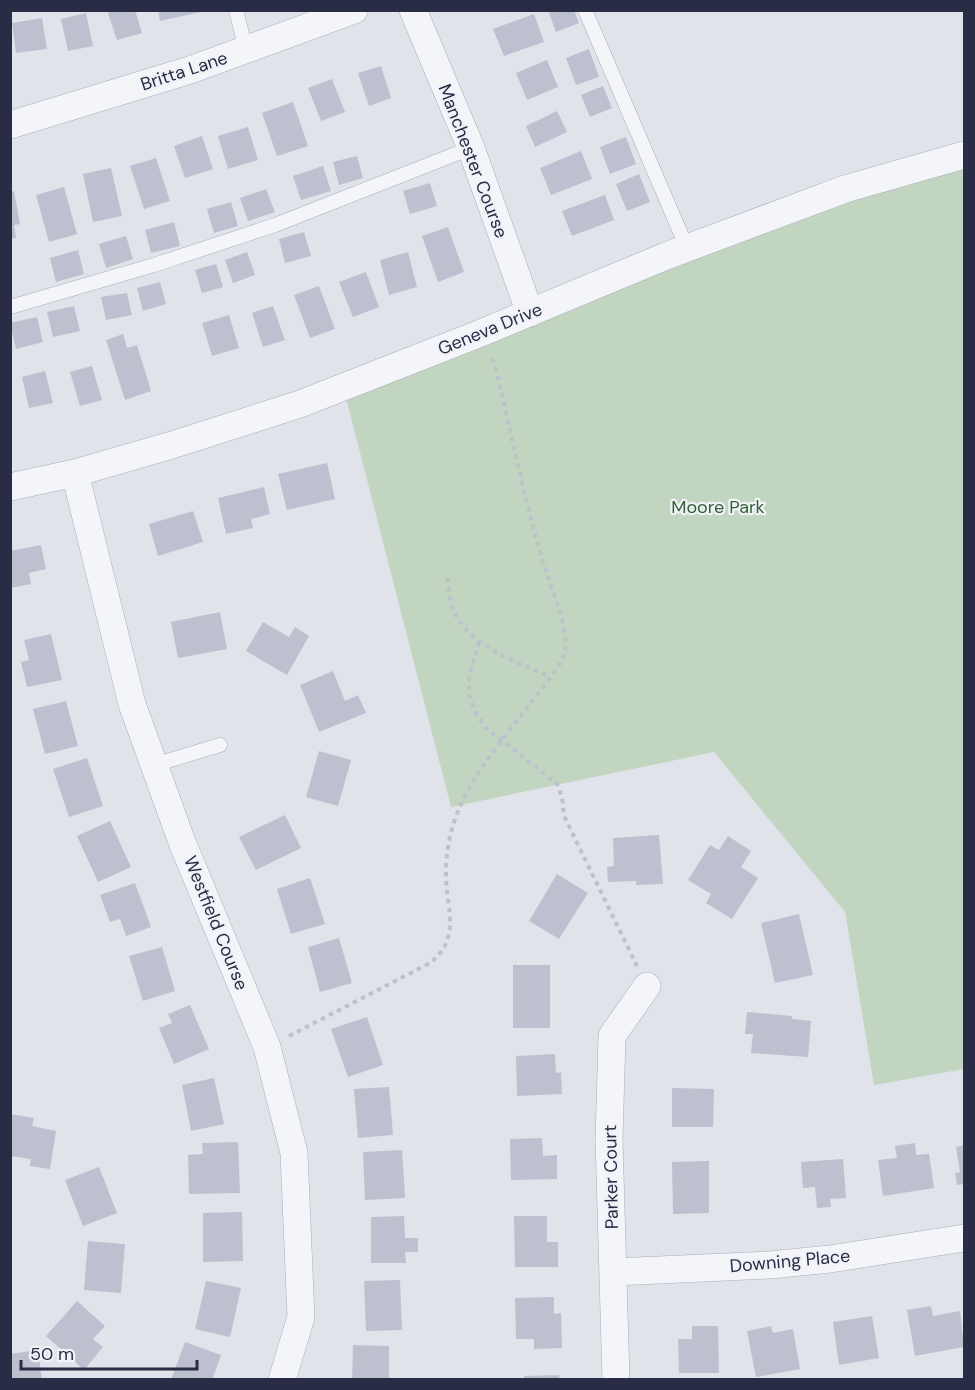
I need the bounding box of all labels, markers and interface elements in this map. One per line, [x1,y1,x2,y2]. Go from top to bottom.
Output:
street label: Britta Lane [137,46,231,96]
street label: Manchester Course [433,81,513,241]
street label: Geneva Drive [434,297,546,361]
park label: Moore Park [671,495,765,519]
street label: Westfield Course [178,852,254,994]
street label: Parker Court [598,1125,624,1229]
street label: Downing Place [729,1244,851,1278]
scale bar [21,1333,196,1371]
text: 50 m [30,1342,74,1366]

